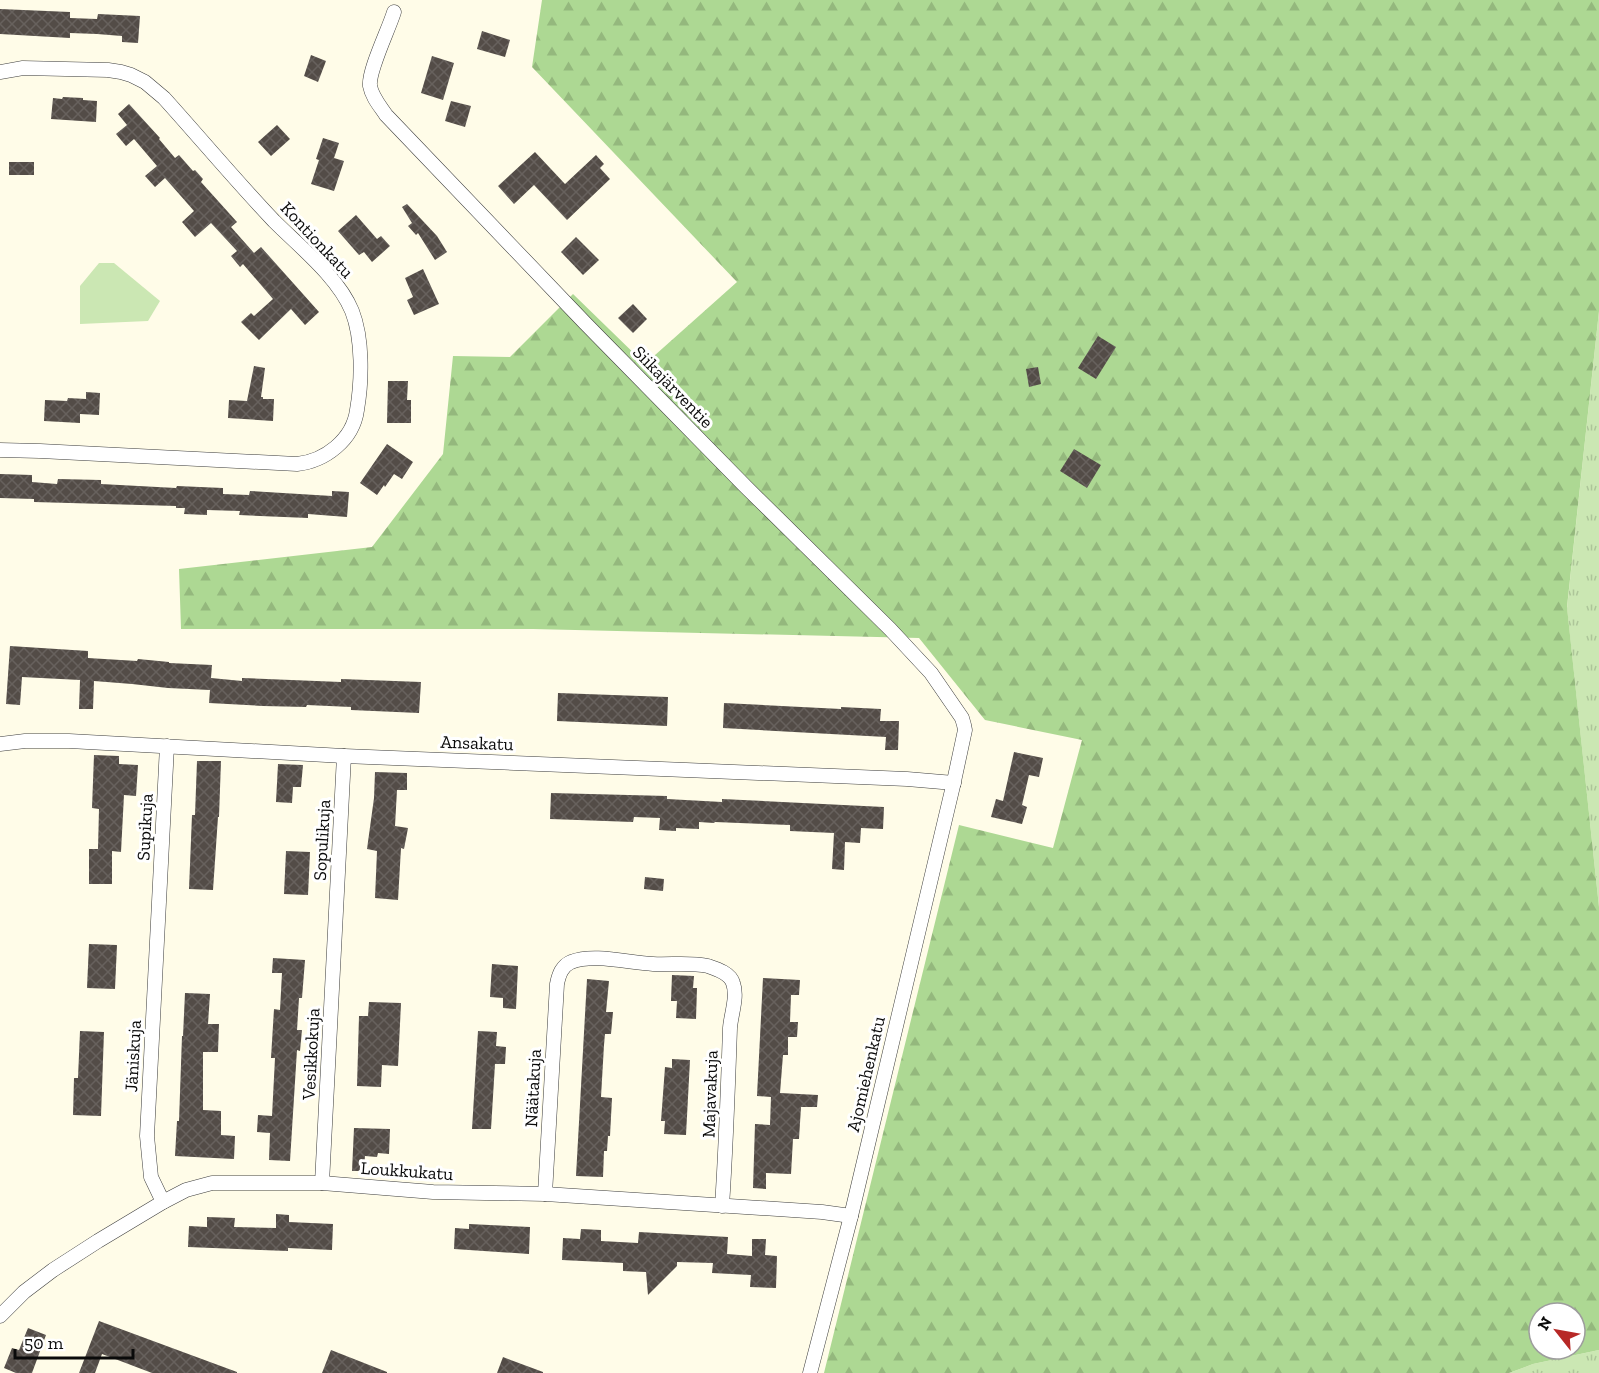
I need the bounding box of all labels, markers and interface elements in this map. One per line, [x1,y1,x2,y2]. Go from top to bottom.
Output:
street label: Kontionkatu [276,197,358,283]
street label: Siikajärventie [628,341,718,433]
street label: Ansakatu [440,731,514,755]
street label: Supikuja [132,793,158,861]
street label: Sopulikuja [309,799,335,881]
street label: Vesikkokuja [298,1007,324,1102]
street label: Ajomiehenkatu [842,1014,890,1134]
street label: Jäniskuja [120,1019,146,1093]
street label: Näätakuja [520,1048,546,1128]
street label: Majavakuja [697,1049,723,1138]
street label: Loukkukatu [360,1157,454,1185]
north arrow [1527,1301,1587,1361]
text: N [1533,1313,1556,1334]
scale bar [15,1322,134,1360]
text: 50 m [24,1332,64,1354]

